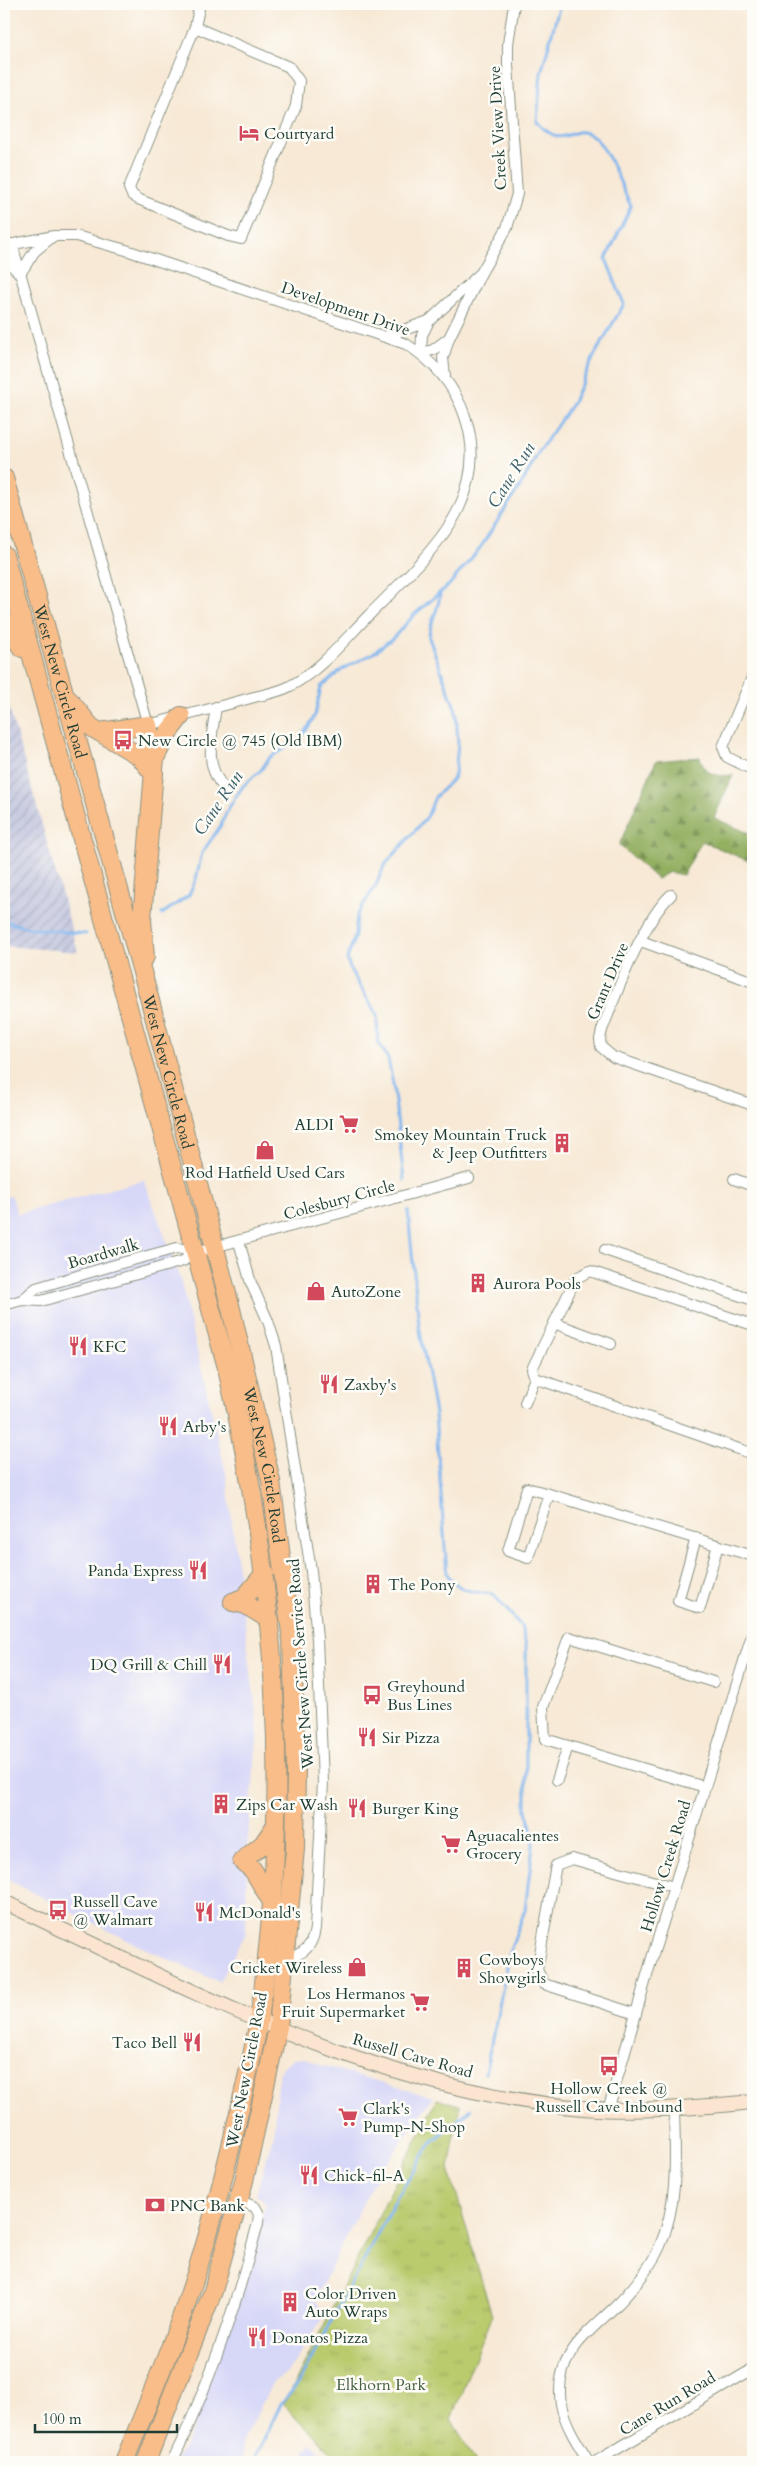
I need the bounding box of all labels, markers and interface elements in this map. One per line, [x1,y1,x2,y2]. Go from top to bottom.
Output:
street label: Creek View Drive [484,65,512,191]
hotel icon: Courtyard [238,122,260,144]
place label: Courtyard [264,123,335,145]
street label: Development Drive [278,277,413,341]
water label: Cane Run [481,437,541,513]
street label: West New Circle Road [28,601,92,761]
bus stop icon: New Circle @ 745 (Old IBM) [112,729,134,751]
place label: New Circle @ 745 (Old IBM) [138,730,343,752]
water label: Cane Run [188,766,249,841]
street label: Grant Drive [582,939,634,1024]
street label: West New Circle Road [137,991,199,1152]
supermarket icon: ALDI [338,1113,360,1135]
place label: ALDI [294,1114,334,1136]
place label: Smokey Mountain Truck & Jeep Outfitters [375,1124,547,1164]
building icon: Smokey Mountain Truck & Jeep Outfitters [551,1132,573,1154]
shop icon: Rod Hatfield Used Cars [254,1139,276,1161]
place label: Rod Hatfield Used Cars [185,1162,345,1184]
street label: Colesbury Circle [281,1174,398,1225]
street label: Boardwalk [65,1233,142,1275]
building icon: Aurora Pools [467,1272,489,1294]
place label: Aurora Pools [493,1273,581,1295]
shop icon: AutoZone [305,1280,327,1302]
place label: AutoZone [331,1281,401,1303]
restaurant icon: KFC [67,1335,89,1357]
place label: KFC [93,1336,126,1358]
restaurant icon: Zaxby's [318,1373,340,1395]
place label: Zaxby's [344,1374,396,1396]
street label: West New Circle Road [237,1384,289,1545]
restaurant icon: Arby's [157,1415,179,1437]
place label: Arby's [183,1416,226,1438]
street label: West New Circle Service Road [283,1557,319,1771]
restaurant icon: Panda Express [187,1559,209,1581]
place label: Panda Express [88,1560,183,1582]
building icon: The Pony [362,1573,384,1595]
place label: The Pony [388,1574,456,1596]
restaurant icon: DQ Grill & Chill [211,1653,233,1675]
place label: DQ Grill & Chill [91,1654,207,1676]
place label: Greyhound Bus Lines [387,1676,466,1716]
bus stop icon: Greyhound Bus Lines [361,1684,383,1706]
restaurant icon: Sir Pizza [356,1726,378,1748]
place label: Sir Pizza [382,1727,440,1749]
building icon: Zips Car Wash [210,1793,232,1815]
place label: Zips Car Wash [236,1794,338,1816]
restaurant icon: Burger King [346,1797,368,1819]
street label: Hollow Creek Road [635,1797,697,1935]
place label: Burger King [372,1798,458,1820]
place label: Aguacalientes Grocery [466,1825,559,1865]
supermarket icon: Aguacalientes Grocery [440,1833,462,1855]
place label: Russell Cave @ Walmart [73,1891,158,1931]
bus stop icon: Russell Cave @ Walmart [47,1899,69,1921]
restaurant icon: McDonald's [193,1901,215,1923]
place label: McDonald's [219,1902,301,1924]
place label: Cowboys Showgirls [479,1949,546,1989]
shop icon: Cricket Wireless [346,1956,368,1978]
place label: Cricket Wireless [230,1957,342,1979]
building icon: Cowboys Showgirls [453,1957,475,1979]
place label: Los Hermanos Fruit Supermarket [282,1983,405,2023]
street label: West New Circle Road [221,1990,273,2151]
supermarket icon: Los Hermanos Fruit Supermarket [409,1991,431,2013]
street label: Russell Cave Road [350,2028,476,2084]
restaurant icon: Taco Bell [181,2031,203,2053]
place label: Taco Bell [112,2032,177,2054]
bus stop icon: Hollow Creek @ Russell Cave Inbound [598,2055,620,2077]
place label: Hollow Creek @ Russell Cave Inbound [535,2078,683,2118]
place label: Clark's Pump-N-Shop [363,2098,465,2138]
supermarket icon: Clark's Pump-N-Shop [337,2106,359,2128]
restaurant icon: Chick-fil-A [298,2164,320,2186]
place label: Chick-fil-A [324,2165,405,2187]
bank icon: PNC Bank [144,2194,166,2216]
place label: PNC Bank [170,2195,246,2217]
place label: Color Driven Auto Wraps [305,2283,397,2323]
building icon: Color Driven Auto Wraps [279,2291,301,2313]
restaurant icon: Donatos Pizza [246,2326,268,2348]
place label: Donatos Pizza [272,2327,368,2349]
street label: Cane Run Road [615,2366,720,2441]
park label: Elkhorn Park [336,2374,426,2396]
scale bar [35,2401,178,2433]
text: 100 m [42,2409,82,2429]

